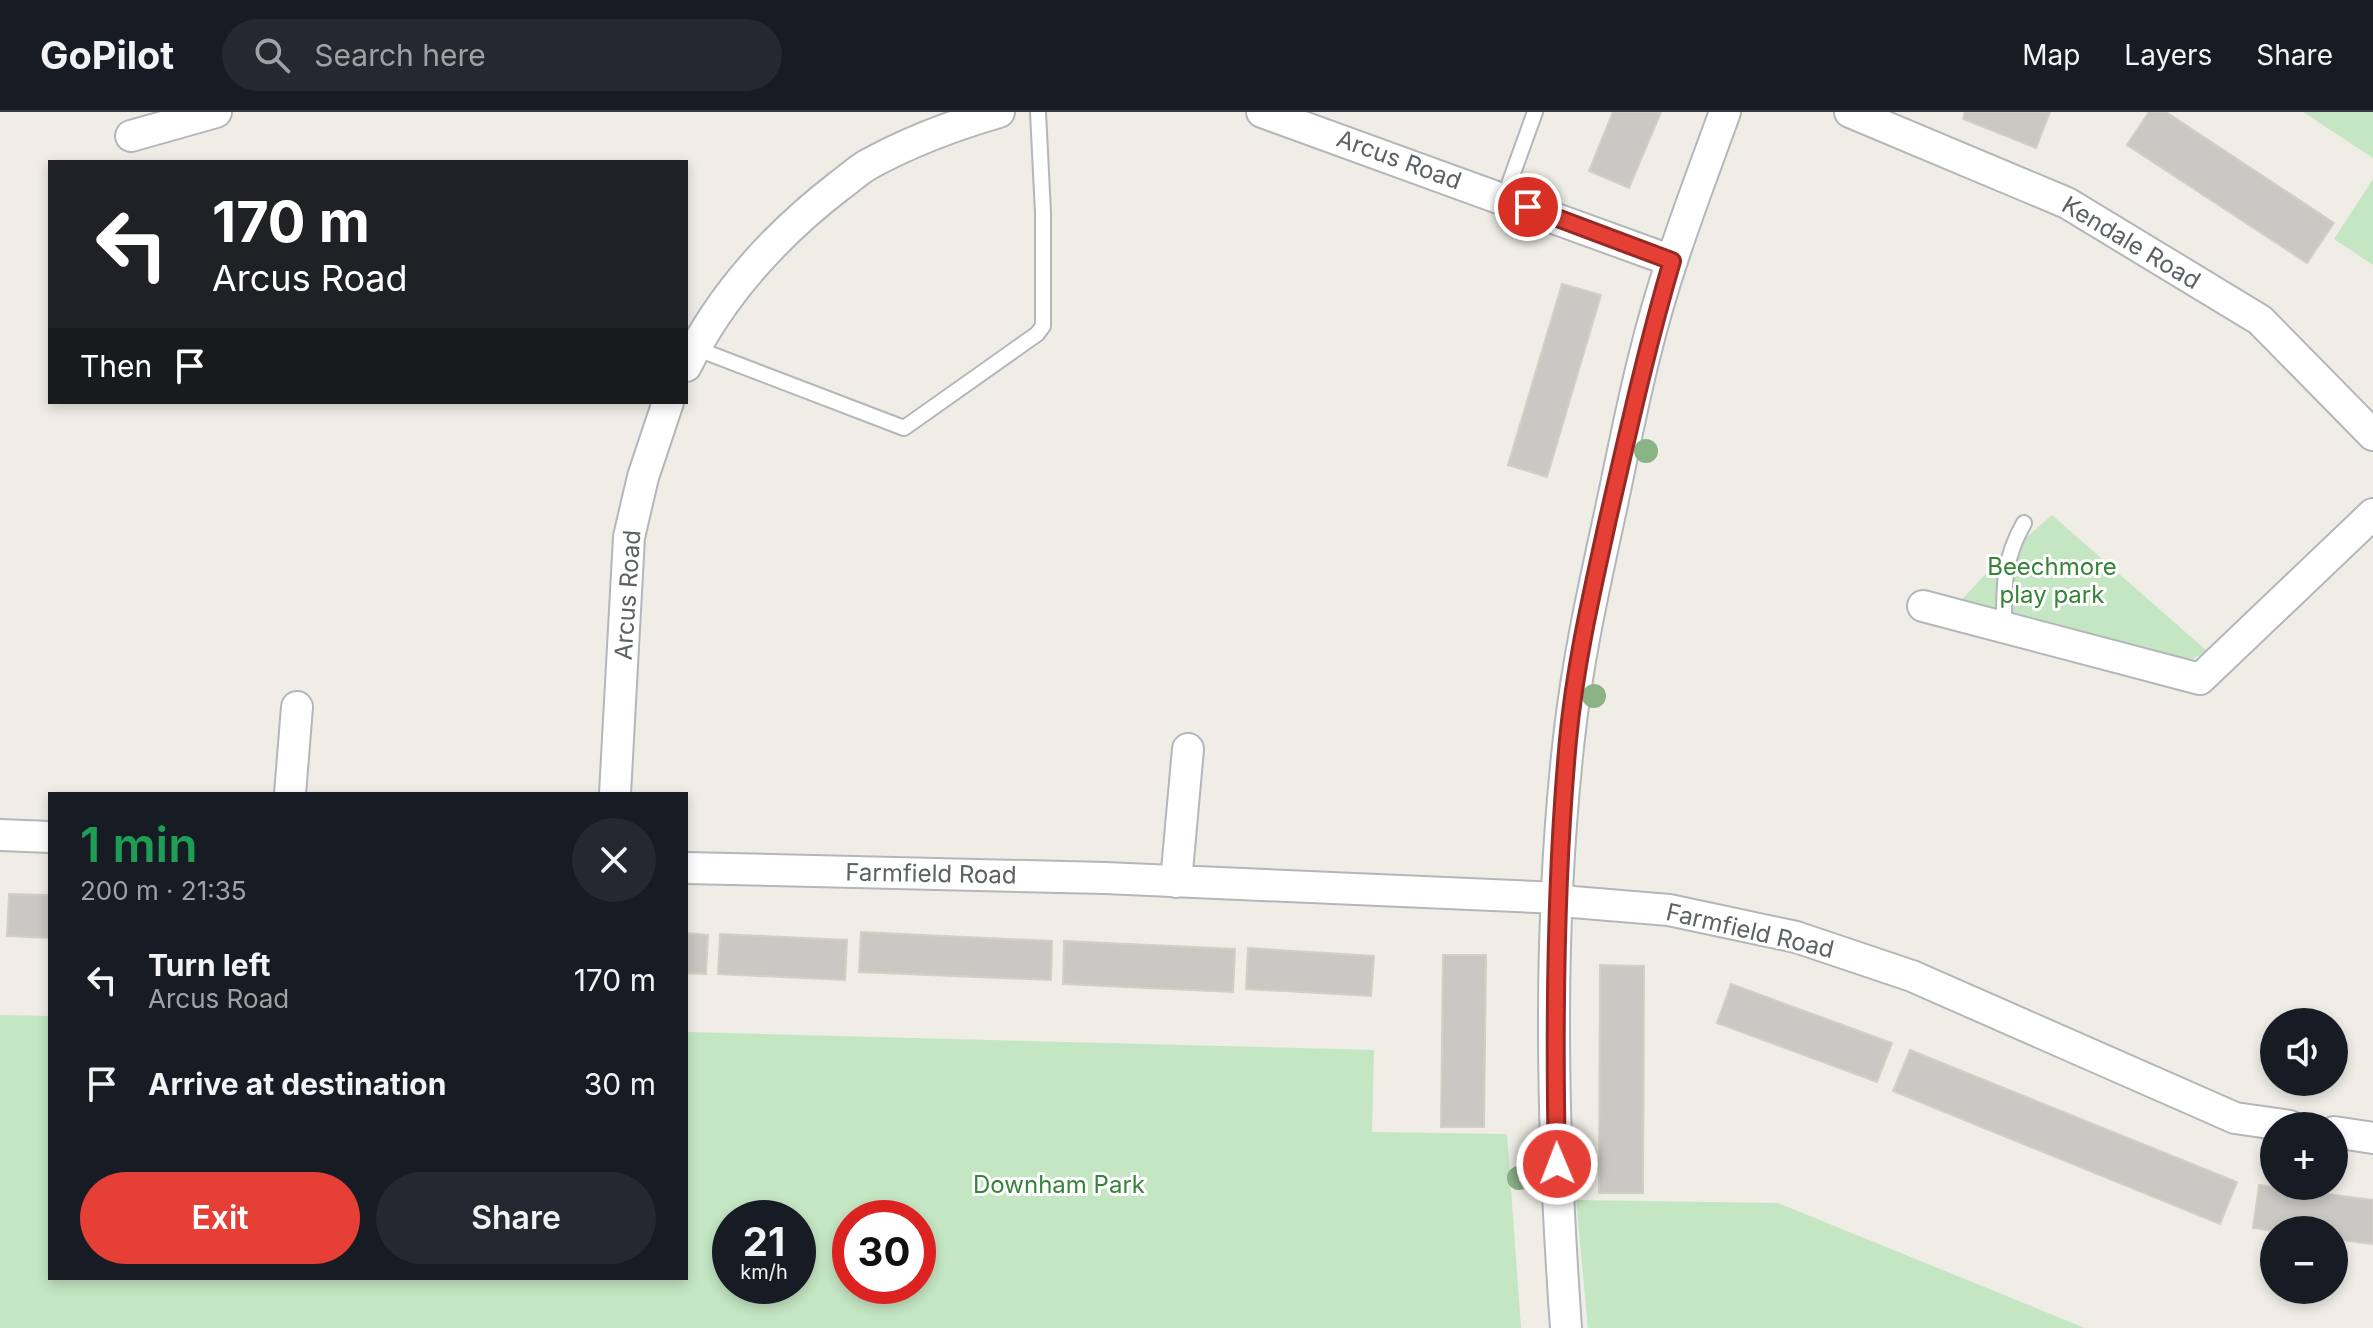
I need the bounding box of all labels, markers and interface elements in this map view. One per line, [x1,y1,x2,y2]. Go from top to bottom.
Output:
search box [222,19,782,91]
text: GoPilot [40,32,174,78]
icon: search [250,33,294,77]
text: Search here [314,37,486,73]
text: Map [2022,38,2080,72]
text: Layers [2124,38,2212,72]
text: Share [2256,38,2333,72]
street label: Arcus Road [1333,124,1465,195]
pin [1494,173,1562,241]
icon: arrive [1506,185,1550,229]
text: 170 m [212,188,370,256]
street label: Kendale Road [2057,190,2206,295]
icon: left [80,192,184,296]
text: Arcus Road [212,256,408,300]
icon: arrive [168,344,212,388]
text: Then [80,348,152,384]
street label: Arcus Road [608,529,647,661]
park label: Beechmore play park [1987,552,2117,609]
text: 1 min [80,815,198,874]
button: close [572,818,656,902]
street label: Farmfield Road [845,858,1017,889]
text: 200 m · 21:35 [80,875,247,906]
street label: Farmfield Road [1663,897,1837,964]
text: Turn left [148,947,270,983]
icon: left [80,958,124,1002]
text: 170 m [574,962,656,998]
text: Arcus Road [148,983,289,1014]
map controls [2260,1008,2348,1304]
button: sound [2260,1008,2348,1096]
icon: arrive [80,1062,124,1106]
text: Arrive at destination [148,1066,446,1102]
text: 30 m [584,1066,656,1102]
button: + [2260,1112,2348,1200]
position arrow [1515,1122,1599,1206]
park label: Downham Park [973,1170,1145,1199]
button: Exit [80,1172,360,1264]
button: Share [376,1172,656,1264]
speed limit sign: 30 [832,1200,936,1304]
button: − [2260,1216,2348,1304]
text: 21 [743,1217,785,1266]
text: km/h [740,1260,788,1284]

